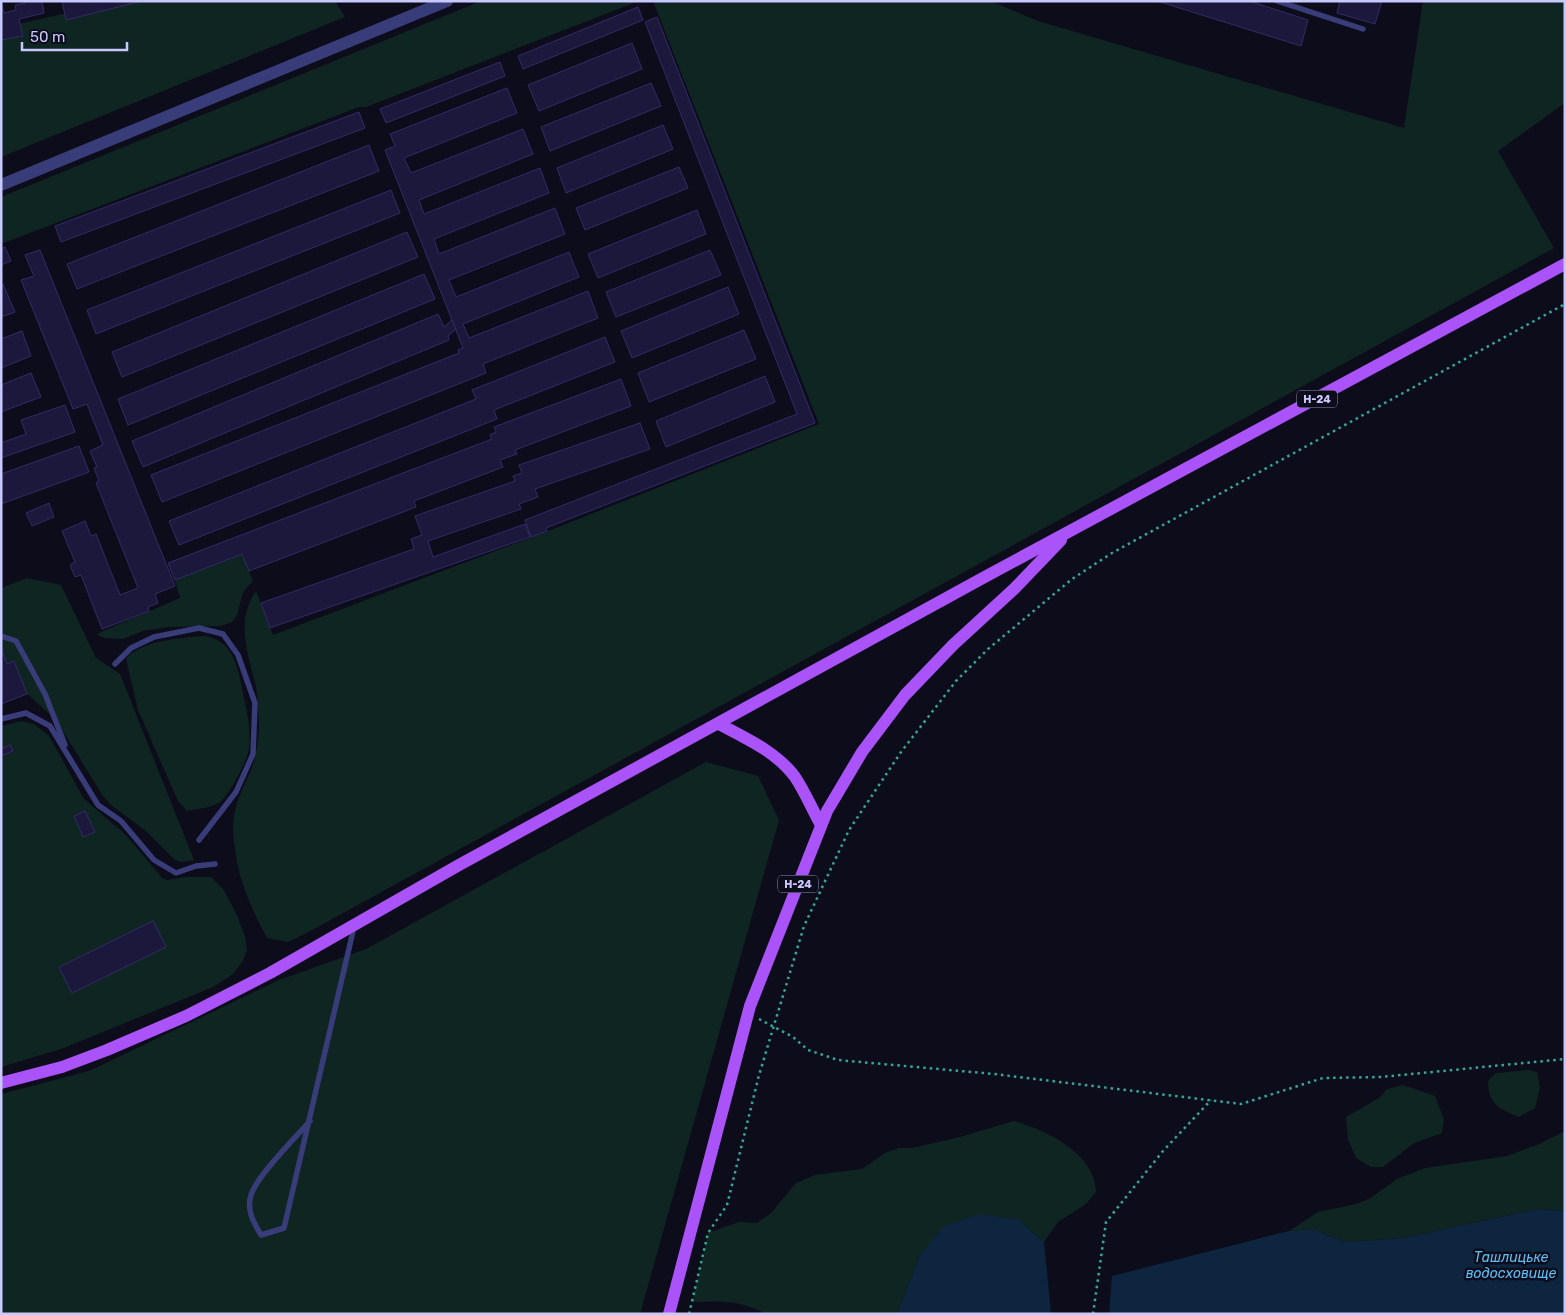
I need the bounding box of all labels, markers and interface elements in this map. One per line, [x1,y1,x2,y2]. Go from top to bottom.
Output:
scale bar [22,20,128,52]
text: 50 m [30,28,65,46]
road number: Н-24 [1297,390,1337,408]
road number: Н-24 [778,876,818,892]
water label: Ташлицьке водосховище [1466,1249,1557,1282]

